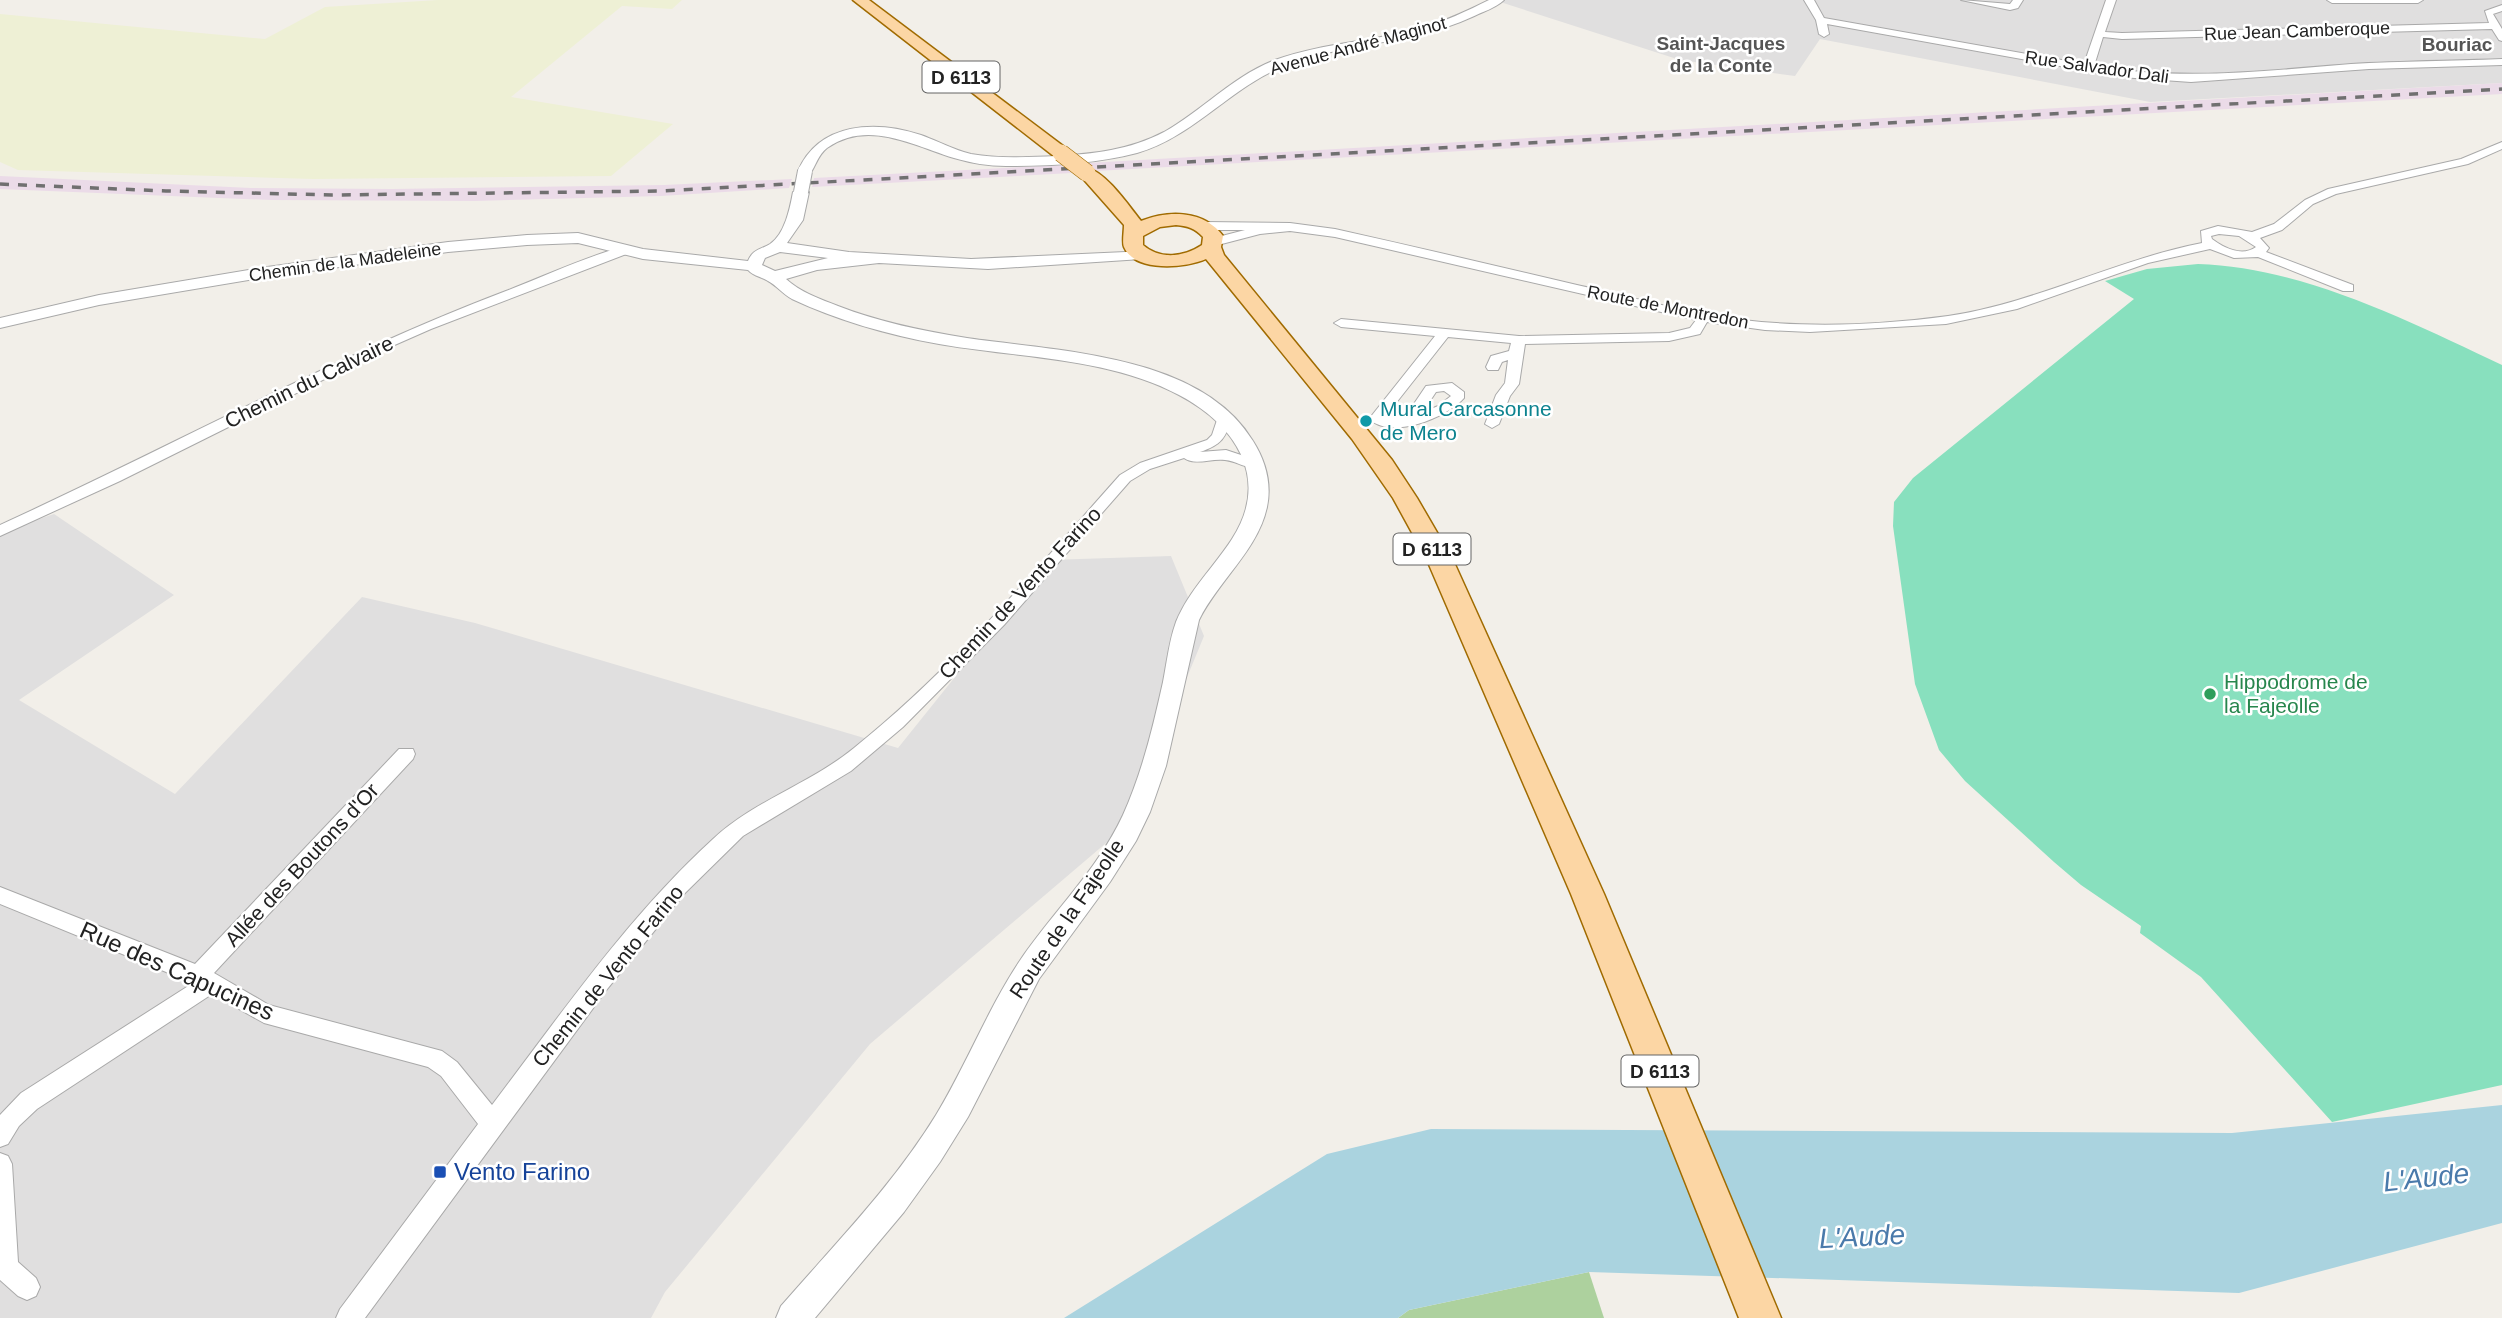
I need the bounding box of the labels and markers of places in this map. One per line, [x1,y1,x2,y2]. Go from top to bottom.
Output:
place label: Mural Carcasonne de Mero [1380,397,1552,444]
marker: Mural Carcasonne de Mero [1358,413,1374,429]
place label: Hippodrome de la Fajeolle [2224,670,2368,717]
marker: Hippodrome de la Fajeolle [2202,686,2218,702]
place label: Vento Farino [454,1158,590,1185]
marker: Vento Farino [432,1164,448,1180]

